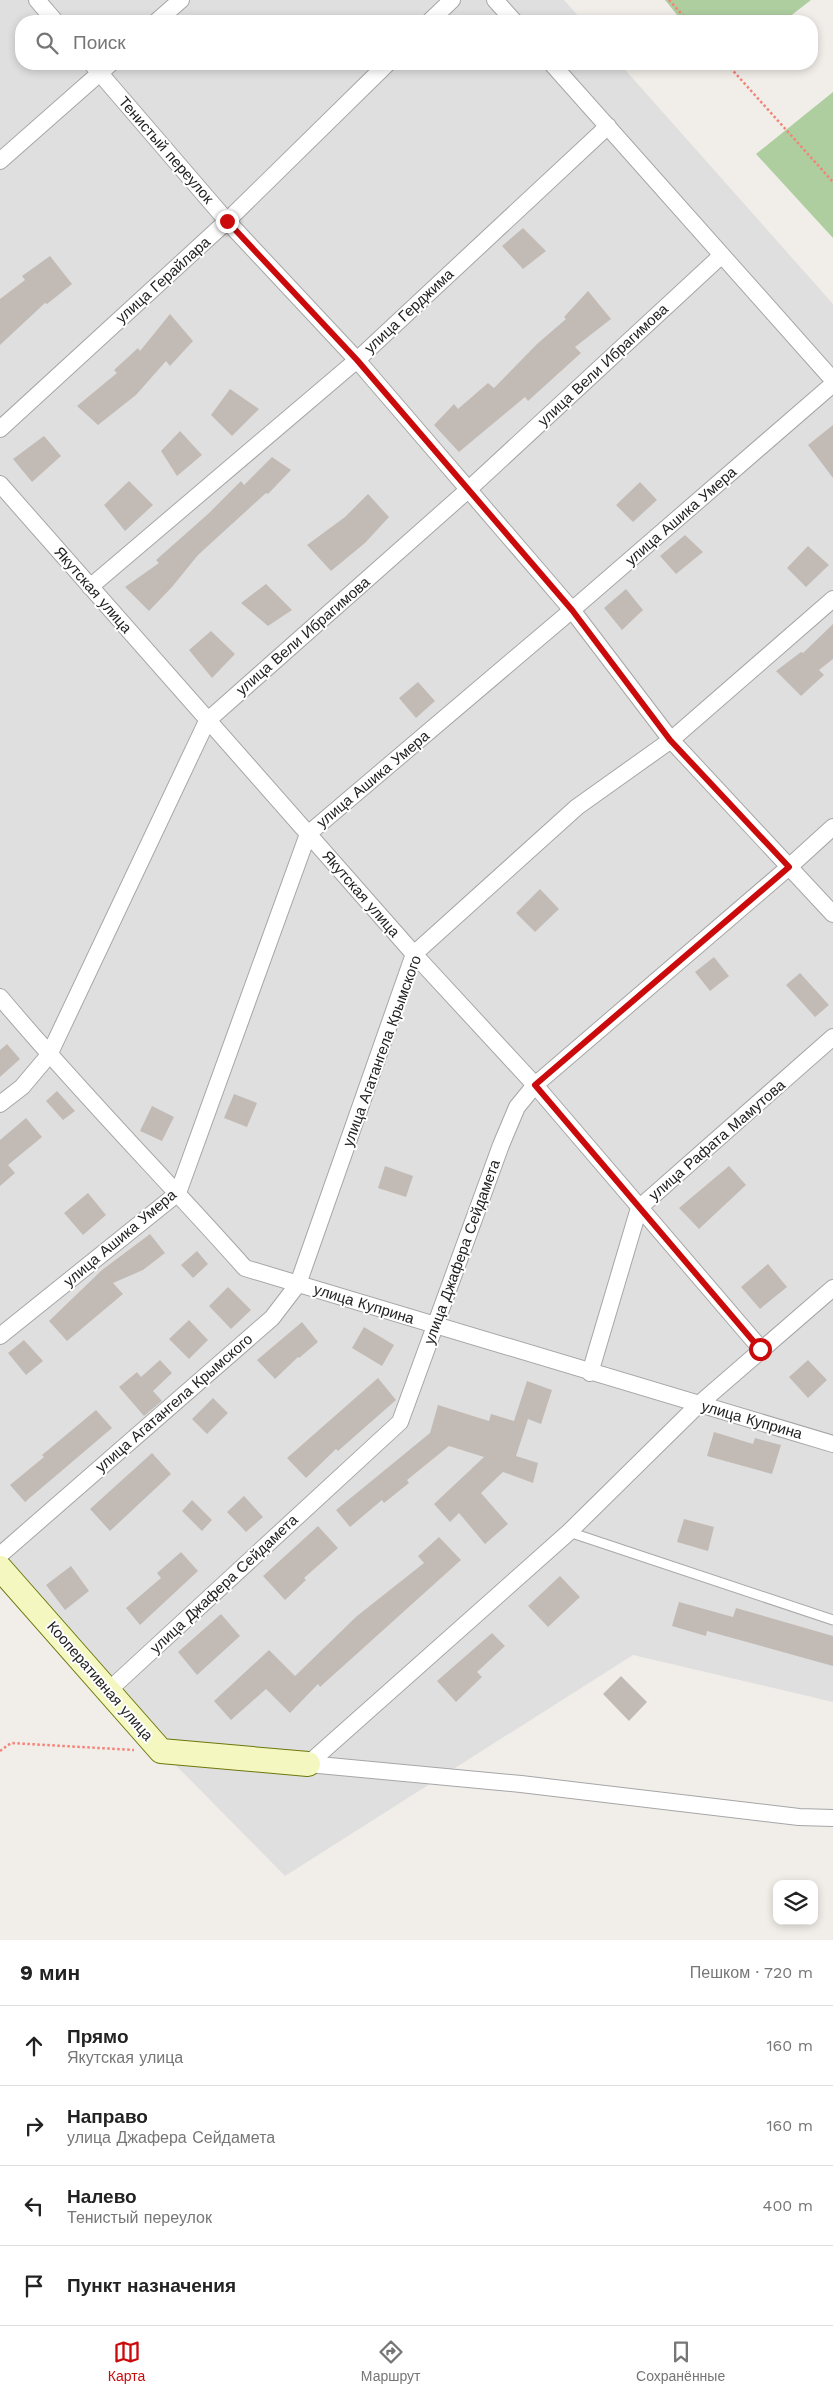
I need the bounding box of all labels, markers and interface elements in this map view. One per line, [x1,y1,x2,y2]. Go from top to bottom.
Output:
search box [15,15,818,70]
icon: search [33,29,61,57]
text: Поиск [73,31,126,54]
street label: Тенистый переулок [115,93,218,208]
route end [216,210,239,233]
street label: улица Герайлара [112,233,214,327]
street label: улица Герджима [361,265,458,357]
street label: улица Вели Ибрагимова [534,300,672,430]
street label: улица Ашика Умера [622,462,741,569]
street label: Якутская улица [50,543,136,638]
street label: улица Вели Ибрагимова [233,573,374,699]
street label: улица Ашика Умера [313,726,433,831]
street label: Якутская улица [318,847,404,942]
street label: улица Агатангела Крымского [339,953,425,1149]
street label: улица Рафата Мамутова [645,1075,789,1204]
street label: улица Джафера Сейдамета [420,1157,504,1347]
street label: улица Ашика Умера [60,1185,180,1290]
street label: улица Куприна [312,1280,417,1328]
street label: улица Агатангела Крымского [92,1330,256,1476]
route start [749,1338,772,1361]
street label: улица Куприна [700,1397,805,1443]
street label: улица Джафера Сейдамета [146,1510,302,1657]
street label: Кооперативная улица [43,1618,157,1745]
map controls [773,1880,818,1925]
button: layers [773,1880,818,1925]
text: 9 мин [20,1960,80,1985]
text: Пешком · 720 m [690,1963,813,1982]
text: Прямо [67,2025,129,2048]
icon: ahead [20,2032,48,2060]
text: 160 m [766,2036,813,2055]
text: Якутская улица [67,2048,183,2067]
text: Направо [67,2105,148,2128]
icon: right [20,2112,48,2140]
text: 160 m [766,2116,813,2135]
text: улица Джафера Сейдамета [67,2128,275,2147]
text: Налево [67,2185,137,2208]
icon: left [20,2192,48,2220]
text: 400 m [763,2196,813,2215]
text: Тенистый переулок [67,2208,212,2227]
icon: arrive [20,2272,48,2300]
text: Пункт назначения [67,2274,236,2297]
tab: Карта [108,2338,145,2384]
tab: Маршрут [361,2338,420,2384]
tab: Сохранённые [636,2338,725,2384]

